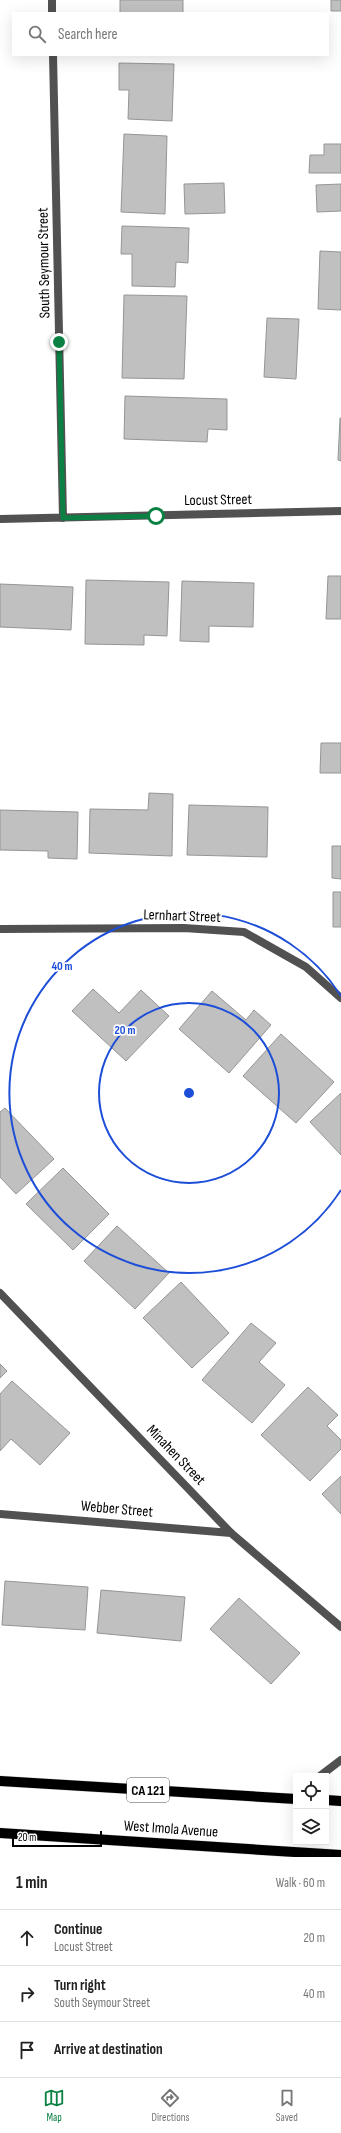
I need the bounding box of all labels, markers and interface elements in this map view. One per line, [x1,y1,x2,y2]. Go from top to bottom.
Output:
search box [12,12,329,56]
icon: search [26,23,48,45]
text: Search here [58,25,118,44]
street label: South Seymour Street [34,207,54,319]
route end [50,333,68,351]
street label: Locust Street [184,490,253,510]
route start [147,507,165,525]
street label: Lernhart Street [143,905,221,927]
text: 40 m [51,959,73,974]
text: 20 m [115,1023,135,1038]
centre of rings [182,1086,196,1100]
street label: Minahen Street [142,1421,210,1490]
street label: Webber Street [80,1496,154,1522]
map controls [293,1773,329,1845]
button: locate [293,1773,329,1809]
road number: CA 121 [127,1778,169,1802]
button: layers [293,1809,329,1845]
street label: West Imola Avenue [123,1816,219,1842]
scale bar [12,1829,102,1848]
text: 20 m [18,1831,36,1844]
text: 1 min [16,1873,48,1893]
text: Walk · 60 m [276,1875,325,1891]
text: Continue [54,1920,103,1939]
icon: ahead [16,1927,38,1949]
text: 20 m [303,1930,325,1946]
text: Locust Street [54,1939,113,1955]
text: Turn right [54,1976,106,1995]
icon: right [16,1983,38,2005]
text: 40 m [303,1986,325,2002]
text: South Seymour Street [54,1995,150,2011]
icon: arrive [16,2039,38,2061]
text: Arrive at destination [54,2040,163,2059]
tab: Map [43,2087,65,2124]
tab: Directions [152,2087,189,2124]
tab: Saved [276,2087,298,2124]

